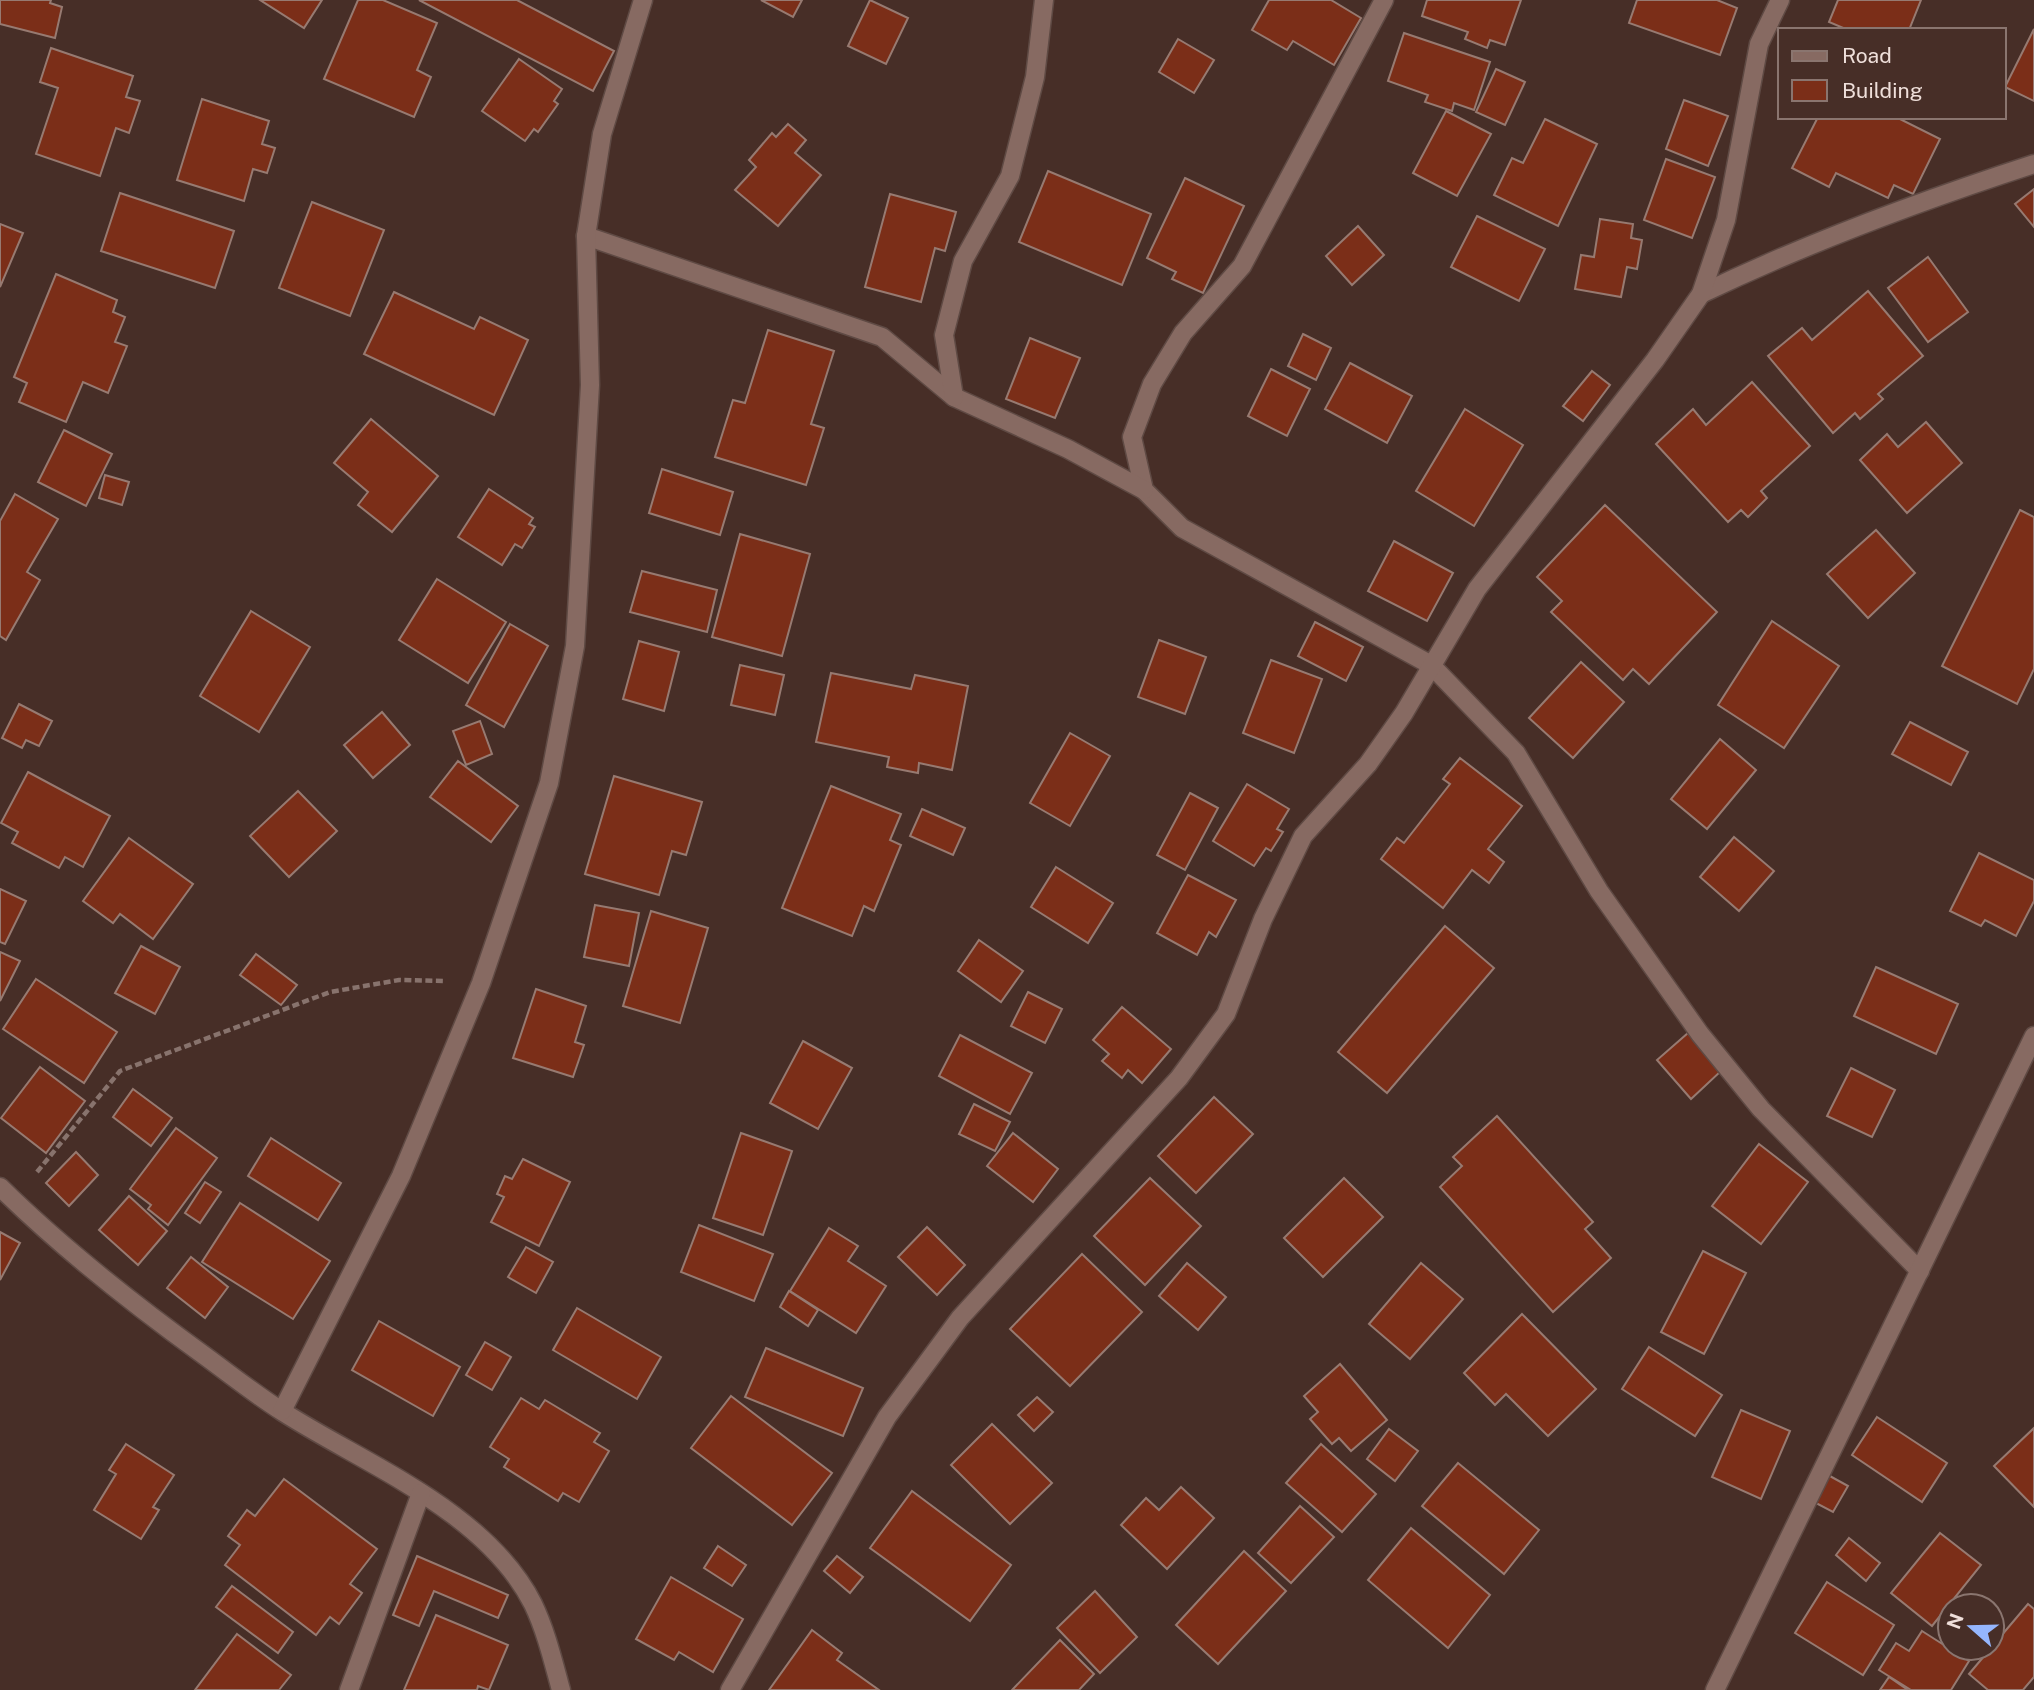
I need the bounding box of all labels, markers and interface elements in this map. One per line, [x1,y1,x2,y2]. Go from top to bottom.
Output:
legend [1778,28,2006,119]
text: Road [1842,43,1892,68]
text: Building [1842,78,1923,103]
north arrow [1936,1592,2006,1662]
text: N [1942,1610,1968,1632]

